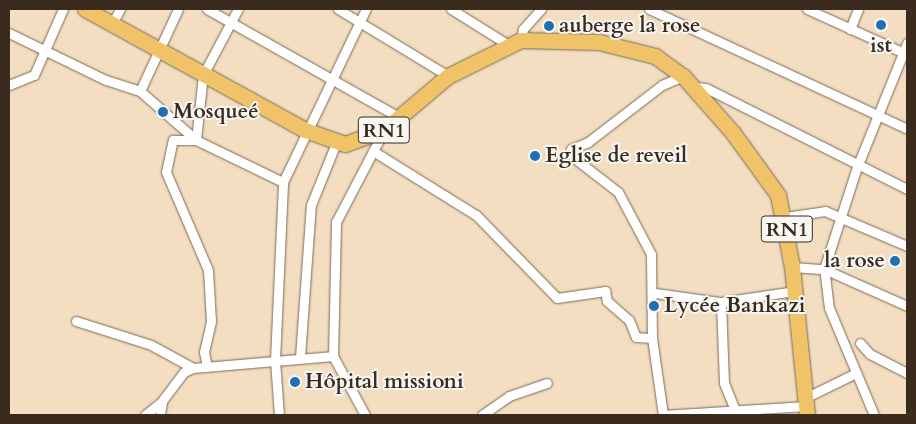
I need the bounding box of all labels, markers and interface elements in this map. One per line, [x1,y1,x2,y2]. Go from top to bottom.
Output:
place label: auberge la rose [559,13,700,39]
marker: ist [875,19,887,31]
marker: auberge la rose [543,20,555,32]
place label: ist [870,33,892,59]
place label: Mosqueé [173,99,259,125]
marker: Mosqueé [157,106,169,118]
road number: RN1 [358,112,410,148]
place label: Eglise de reveil [545,143,687,169]
marker: Eglise de reveil [529,150,541,162]
road number: RN1 [761,212,813,246]
place label: la rose [824,248,885,274]
marker: la rose [889,255,901,267]
place label: Lycée Bankazi [664,293,805,319]
marker: Lycée Bankazi [648,300,660,312]
place label: Hôpital missioni [305,369,464,395]
marker: Hôpital missioni [289,376,301,388]

